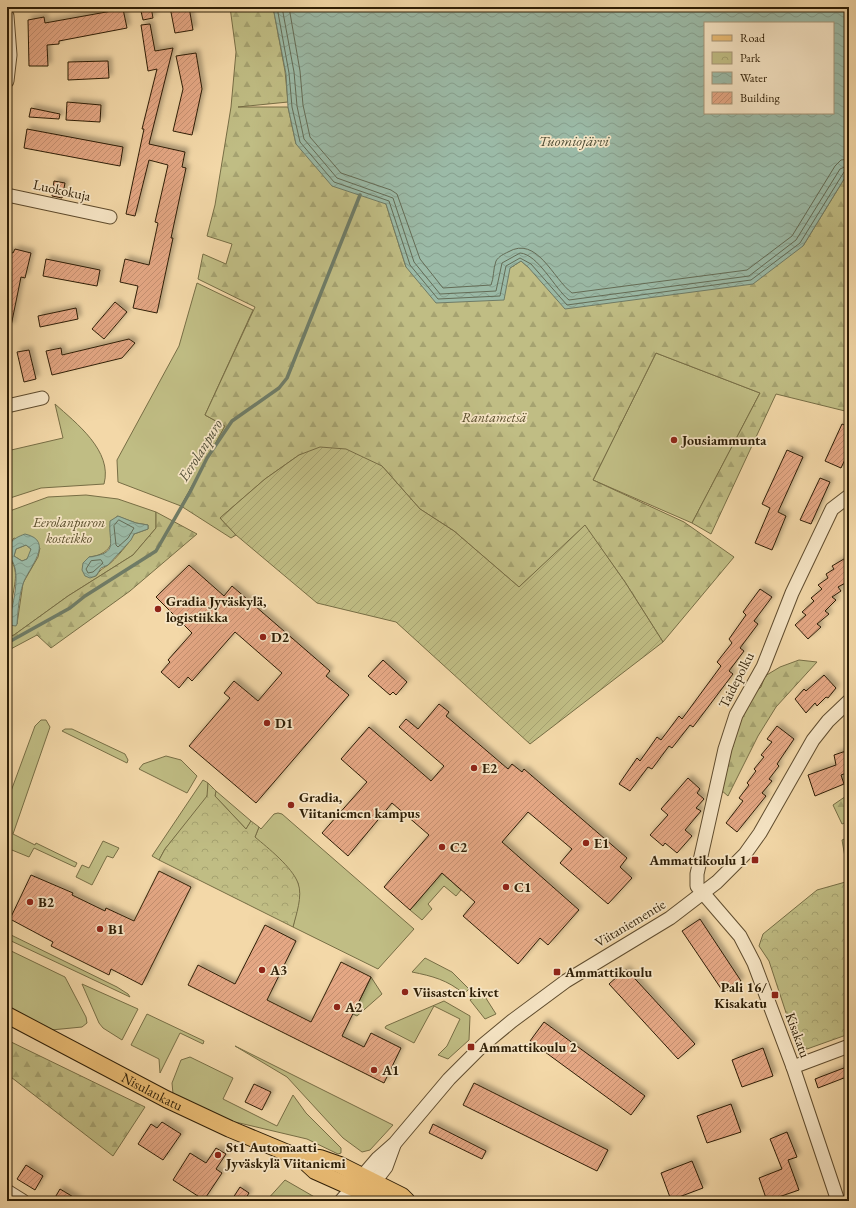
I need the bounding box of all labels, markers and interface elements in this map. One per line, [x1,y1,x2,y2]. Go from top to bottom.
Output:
legend [704,22,834,114]
text: Road [740,30,766,46]
text: Park [740,50,761,66]
text: Water [740,70,767,86]
text: Building [740,90,781,106]
water label: Tuomiojärvi [539,131,610,150]
street label: Luokokuja [32,175,93,205]
park label: Rantametsä [462,408,528,426]
water label: Eerolanpuro [173,415,227,485]
place label: Jousiammunta [680,431,767,449]
marker: Jousiammunta [669,435,679,445]
park label: Eerolanpuron kosteikko [32,513,105,547]
place label: Gradia Jyväskylä, logistiikka [166,592,267,626]
marker: Gradia Jyväskylä, logistiikka [153,604,163,614]
place label: D2 [271,628,290,646]
marker: D2 [258,632,268,642]
street label: Taidepolku [714,648,758,711]
place label: D1 [275,714,293,732]
marker: D1 [262,718,272,728]
place label: E2 [482,759,498,777]
marker: E2 [469,763,479,773]
place label: Gradia, Viitaniemen kampus [299,788,420,822]
marker: Gradia, Viitaniemen kampus [286,800,296,810]
place label: E1 [594,834,609,852]
place label: C2 [450,838,468,856]
marker: E1 [581,838,591,848]
marker: C2 [437,842,447,852]
place label: Ammattikoulu 1 [648,851,747,869]
marker: Ammattikoulu 1 [750,855,760,865]
place label: C1 [514,878,531,896]
marker: C1 [501,882,511,892]
place label: B2 [38,893,55,911]
street label: Viitaniementie [591,895,669,951]
marker: B2 [25,897,35,907]
place label: B1 [108,920,124,938]
marker: B1 [95,924,105,934]
place label: A3 [269,961,288,979]
place label: Ammattikoulu [564,963,652,981]
marker: A3 [257,965,267,975]
marker: Ammattikoulu [552,967,562,977]
place label: Pali 16/ Kisakatu [714,978,767,1012]
place label: Viisasten kivet [413,983,499,1001]
marker: Viisasten kivet [400,987,410,997]
marker: Pali 16/ Kisakatu [770,990,780,1000]
place label: A2 [344,998,363,1016]
marker: A2 [332,1002,342,1012]
street label: Kisakatu [782,1010,815,1061]
place label: Ammattikoulu 2 [478,1038,577,1056]
marker: Ammattikoulu 2 [466,1042,476,1052]
place label: A1 [381,1061,400,1079]
marker: A1 [369,1065,379,1075]
street label: Nisulankatu [118,1068,186,1115]
place label: St1 Automaatti Jyväskylä Viitaniemi [224,1138,346,1172]
marker: St1 Automaatti Jyväskylä Viitaniemi [213,1150,223,1160]

